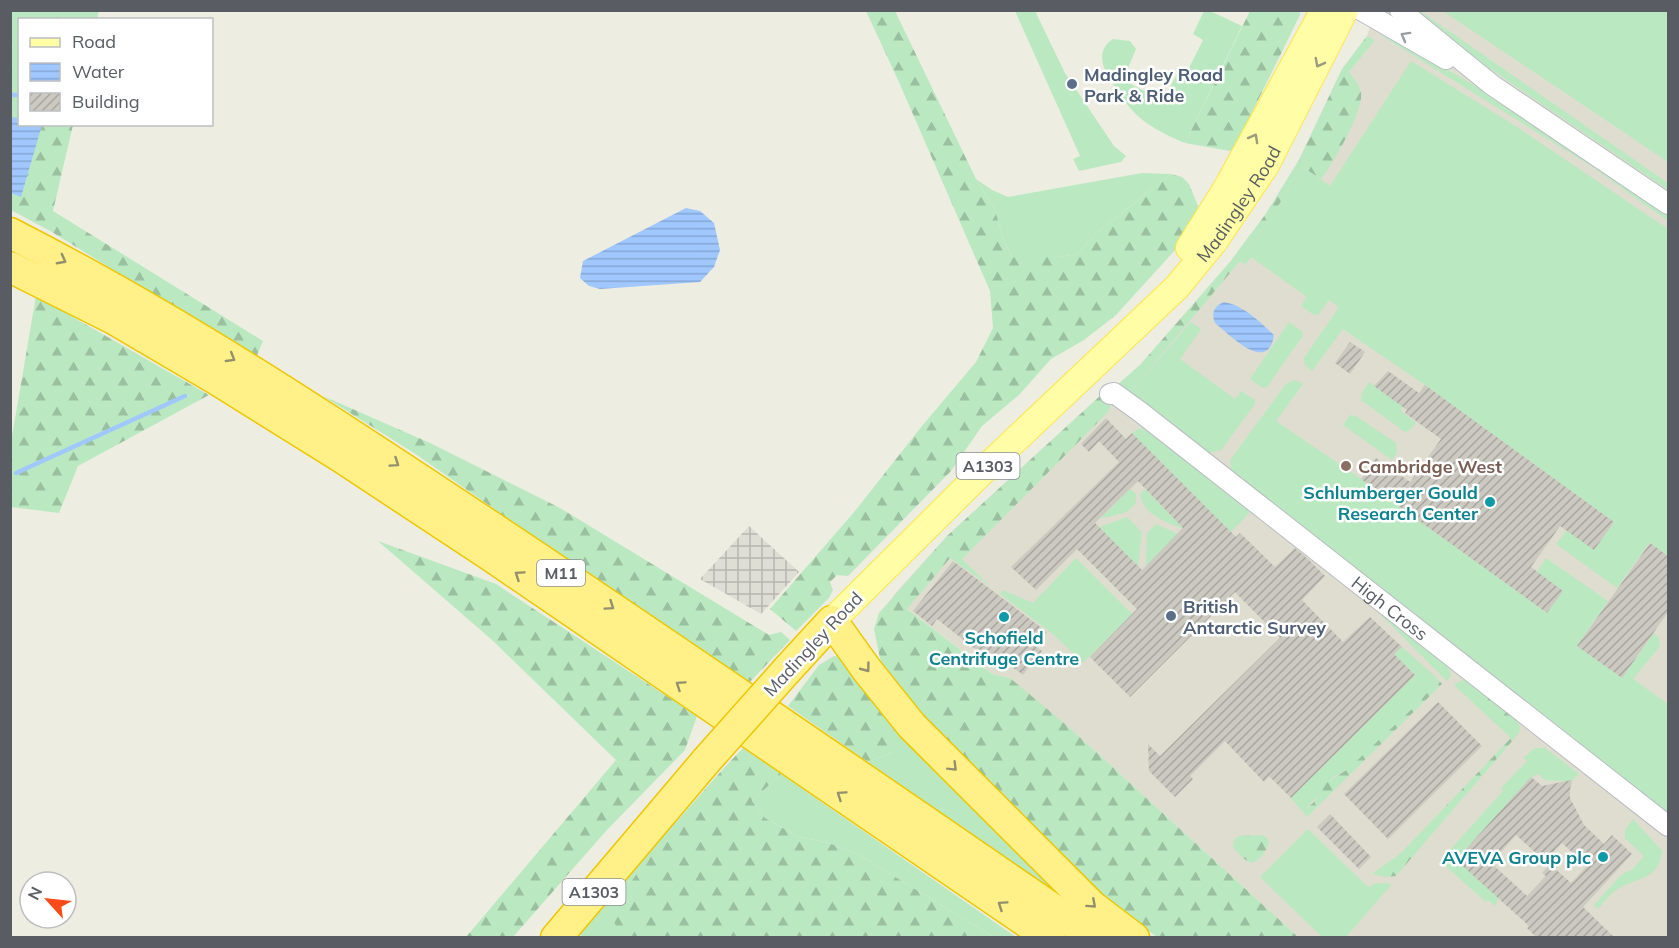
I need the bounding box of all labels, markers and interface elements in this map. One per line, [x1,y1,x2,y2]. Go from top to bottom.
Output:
legend [18,18,213,126]
text: Road [72,30,116,53]
one-way arrow [1401,32,1411,43]
one-way arrow [1315,57,1326,67]
text: Water [72,60,125,83]
place label: Madingley Road Park & Ride [1084,63,1223,107]
marker: Madingley Road Park & Ride [1065,77,1079,91]
text: Building [72,90,140,113]
one-way arrow [1247,134,1258,145]
street label: Madingley Road [1191,142,1285,266]
one-way arrow [56,253,66,264]
one-way arrow [224,351,235,362]
road number: A1303 [956,453,1020,479]
place label: Cambridge West [1358,455,1502,478]
one-way arrow [388,456,399,467]
marker: Cambridge West [1339,459,1353,473]
place label: Schlumberger Gould Research Center [1303,481,1479,525]
marker: Schlumberger Gould Research Center [1483,495,1497,509]
road number: M11 [537,560,585,586]
one-way arrow [514,571,525,582]
street label: High Cross [1347,571,1433,645]
street label: Madingley Road [759,587,867,701]
place label: British Antarctic Survey [1183,595,1326,639]
one-way arrow [603,599,614,610]
marker: British Antarctic Survey [1164,609,1178,623]
marker: Schofield Centrifuge Centre [997,610,1011,624]
place label: Schofield Centrifuge Centre [929,626,1079,670]
one-way arrow [859,662,870,673]
one-way arrow [675,681,686,692]
one-way arrow [946,760,957,771]
one-way arrow [836,791,847,802]
place label: AVEVA Group plc [1442,846,1591,869]
marker: AVEVA Group plc [1596,850,1610,864]
north arrow [18,870,78,930]
road number: A1303 [562,879,626,905]
text: N [23,883,46,903]
one-way arrow [1085,897,1096,908]
one-way arrow [997,901,1008,912]

